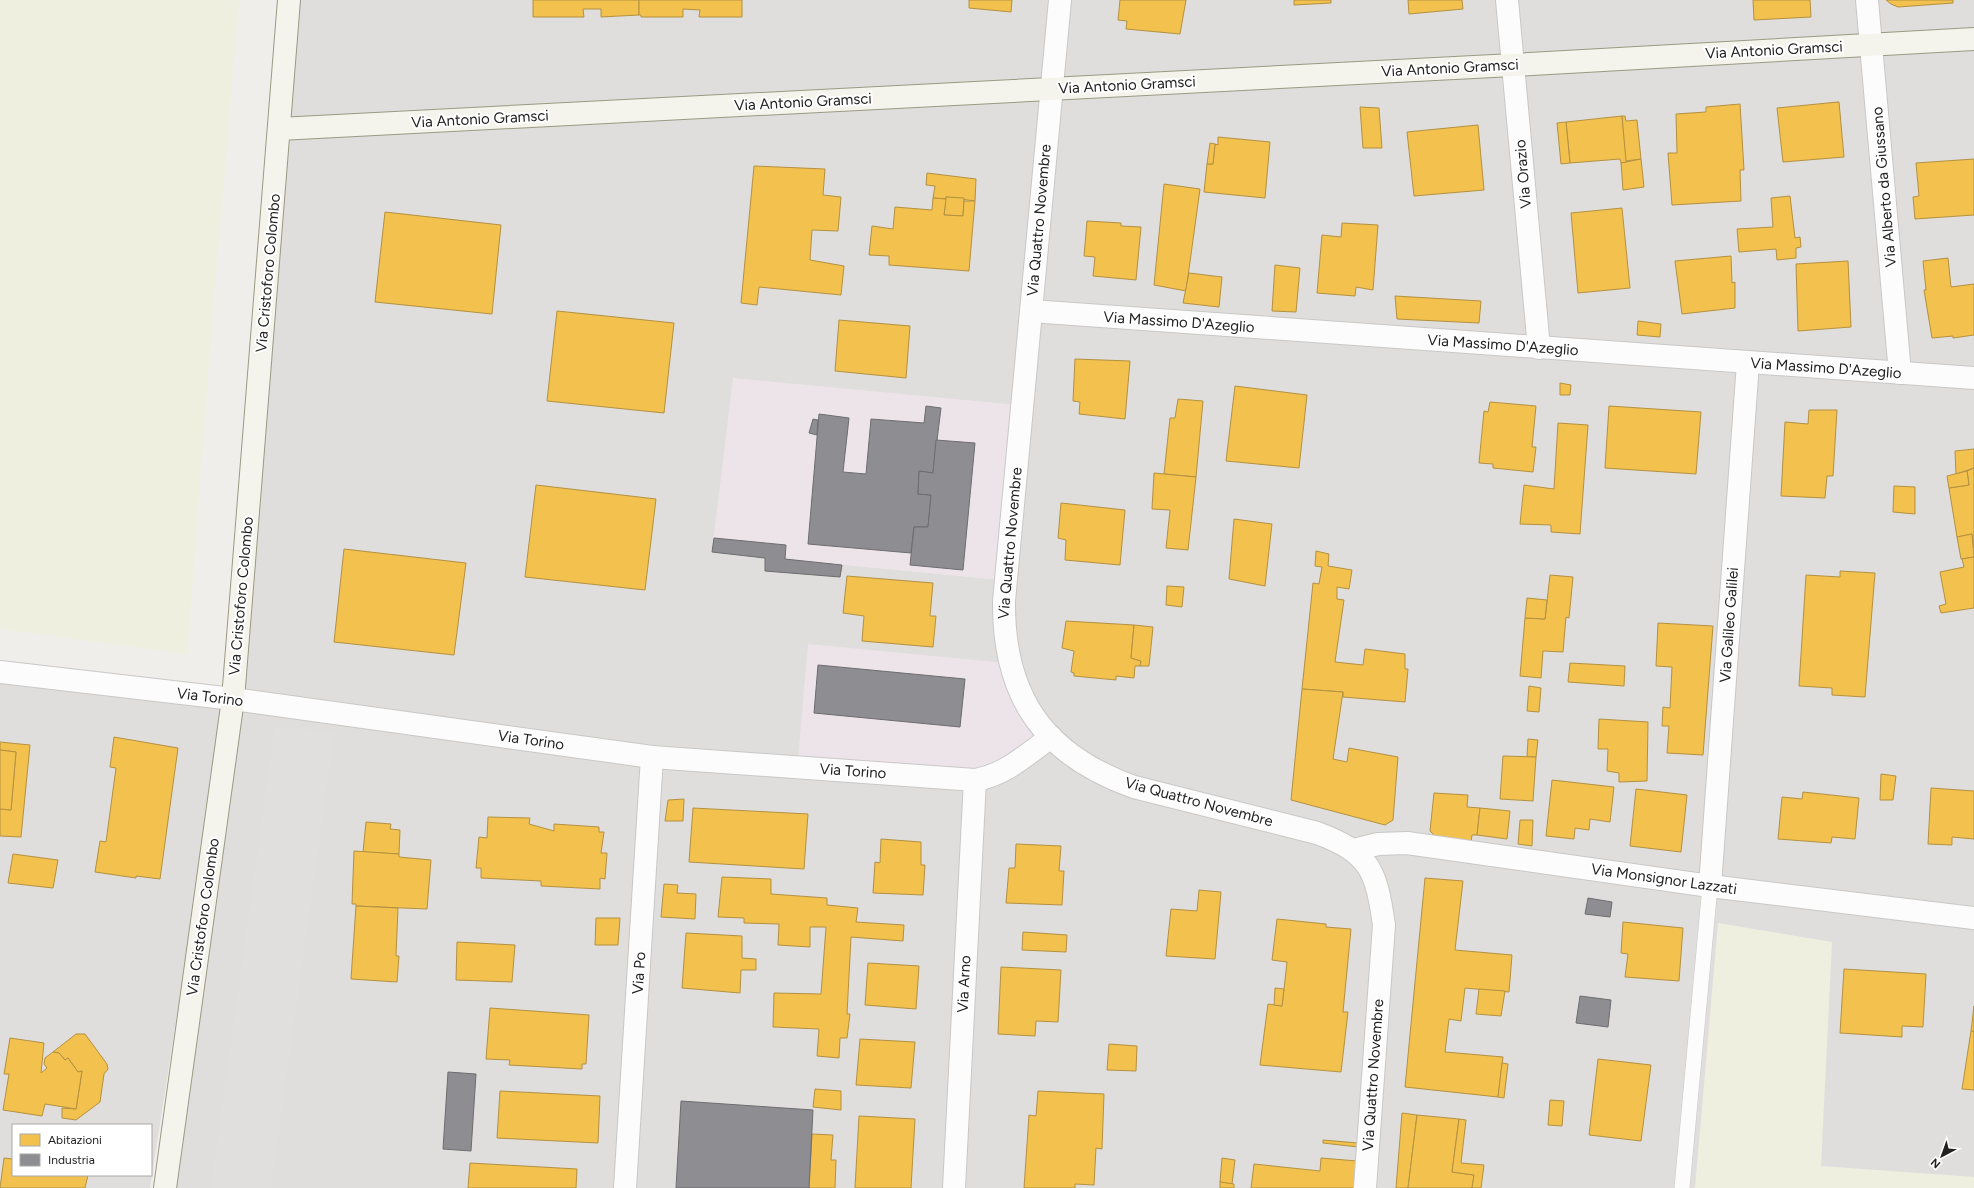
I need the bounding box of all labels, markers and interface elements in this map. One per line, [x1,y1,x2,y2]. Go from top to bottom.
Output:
street label: Via Antonio Gramsci [1705,37,1843,63]
street label: Via Antonio Gramsci [1381,55,1519,81]
street label: Via Antonio Gramsci [1058,72,1196,98]
street label: Via Antonio Gramsci [734,89,872,115]
street label: Via Antonio Gramsci [411,106,549,132]
street label: Via Alberto da Giussano [1868,106,1900,268]
street label: Via Orazio [1511,138,1535,209]
street label: Via Quattro Novembre [1023,143,1055,297]
street label: Via Cristoforo Colombo [252,193,284,353]
street label: Via Massimo D'Azeglio [1103,308,1255,336]
street label: Via Massimo D'Azeglio [1427,331,1579,359]
street label: Via Massimo D'Azeglio [1750,354,1902,382]
street label: Via Quattro Novembre [994,466,1026,620]
street label: Via Cristoforo Colombo [225,516,257,676]
street label: Via Galileo Galilei [1716,567,1742,683]
street label: Via Torino [176,684,245,710]
street label: Via Torino [497,726,566,754]
street label: Via Torino [819,760,887,782]
street label: Via Quattro Novembre [1123,774,1275,830]
street label: Via Cristoforo Colombo [183,837,223,997]
street label: Via Monsignor Lazzati [1590,860,1738,898]
street label: Via Po [629,951,649,995]
street label: Via Arno [954,955,975,1013]
street label: Via Quattro Novembre [1359,998,1387,1152]
legend [12,1124,152,1176]
text: Abitazioni [48,1133,102,1147]
north arrow [1922,1136,1962,1176]
text: Industria [48,1153,95,1167]
text: N [1928,1155,1943,1171]

